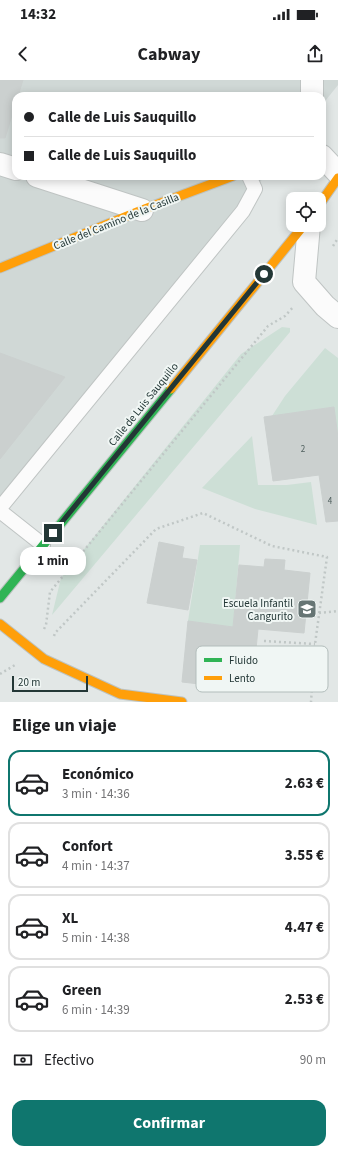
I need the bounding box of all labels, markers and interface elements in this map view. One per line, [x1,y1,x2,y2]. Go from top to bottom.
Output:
text: 14:32 [20,4,56,25]
text: Cabway [138,42,200,67]
icon: back [12,43,34,65]
icon: share [304,43,326,65]
text: Calle de Luis Sauquillo [48,107,196,128]
text: Calle de Luis Sauquillo [48,145,196,166]
street label: Calle del Camino de la Casilla [51,189,181,254]
map controls [286,192,326,232]
button: locate [286,192,326,232]
route start [255,265,273,283]
street label: Calle de Luis Sauquillo [105,359,182,449]
house number: 2 [301,443,306,456]
house number: 4 [328,495,333,508]
route end [44,524,62,542]
callout: 1 min [20,547,86,575]
text: 1 min [37,552,69,570]
place label: Escuela Infantil Cangurito [223,596,293,624]
school or university icon: Escuela Infantil Cangurito [296,598,318,620]
legend [196,646,328,692]
text: Fluido [229,653,258,668]
text: Lento [229,671,255,686]
scale bar [12,674,88,693]
text: 20 m [18,675,40,690]
text: Elige un viaje [12,713,117,738]
text: Económico [62,764,134,785]
icon: car [14,765,50,801]
text: 2.63 € [285,773,324,794]
text: 3 min · 14:36 [62,785,130,803]
text: Confort [62,836,113,857]
icon: car [14,837,50,873]
text: 3.55 € [285,845,324,866]
text: 4 min · 14:37 [62,857,130,875]
text: XL [62,908,78,929]
icon: car [14,909,50,945]
text: 4.47 € [285,917,324,938]
text: 5 min · 14:38 [62,929,130,947]
text: Green [62,980,102,1001]
icon: car [14,981,50,1017]
text: 2.53 € [285,989,324,1010]
text: 6 min · 14:39 [62,1001,130,1019]
icon: cash [12,1049,34,1071]
text: Efectivo [44,1050,94,1071]
text: 90 m [300,1051,326,1069]
button: Confirmar [12,1100,326,1146]

